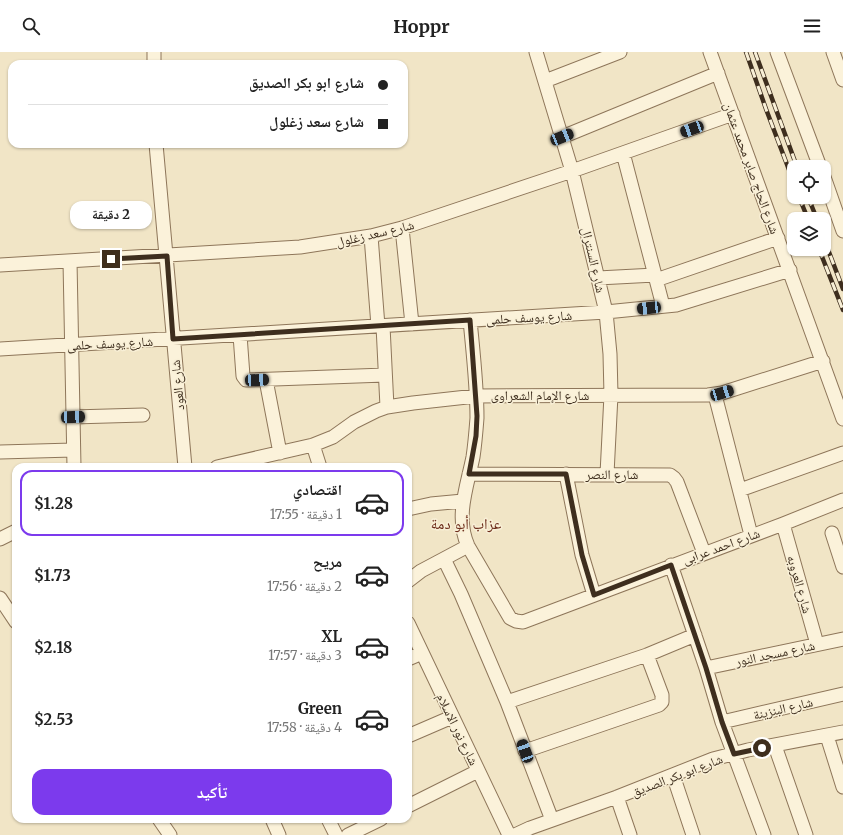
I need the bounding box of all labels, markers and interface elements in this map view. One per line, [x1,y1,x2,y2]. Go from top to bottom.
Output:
icon: search [20,15,42,37]
text: Hoppr [393,15,450,38]
icon: menu [801,15,823,37]
text: شارع ابو بكر الصديق [249,73,364,92]
street label: شارع الحاج صابر محمد عثمان [719,100,783,237]
text: شارع سعد زغلول [269,112,364,131]
car [679,119,705,139]
car [549,127,575,147]
map controls [787,160,831,256]
button: locate [787,160,831,204]
callout: 2 دقيقة [70,201,152,229]
text: 2 دقيقة [92,206,130,223]
button: layers [787,212,831,256]
street label: شارع سعد زغلول [334,216,416,252]
street label: شارع السنترال [577,226,609,295]
route end [102,250,120,268]
car [636,301,662,315]
street label: شارع يوسف حلمى [485,307,573,329]
street label: شارع يوسف حلمى [66,333,154,355]
street label: شارع العود [167,359,189,411]
car [245,373,269,387]
car [709,384,735,402]
street label: شارع الإمام الشعراوى [491,387,589,405]
car [61,411,85,423]
street label: شارع النصر [585,466,638,484]
text: اقتصادي [293,480,342,499]
icon: car [354,485,390,521]
text: $1.28 [34,494,73,513]
text: 1 دقيقة · 17:55 [270,506,342,523]
district label: عزاب أبو دمة [431,514,502,533]
street label: شارع احمد عرابى [680,525,763,569]
text: مريح [313,552,342,571]
street label: شارع العروبه [782,553,816,616]
icon: car [354,557,390,593]
text: $1.73 [34,566,71,585]
text: 2 دقيقة · 17:56 [267,578,342,595]
text: XL [321,627,342,646]
icon: car [354,629,390,665]
street label: شارع مسجد النور [733,637,817,671]
text: $2.18 [34,638,72,657]
text: 3 دقيقة · 17:57 [268,647,342,664]
street label: شارع نور الاسلام [432,690,482,769]
street label: شارع البنزينة [752,693,815,725]
text: Green [298,699,342,718]
icon: car [354,701,390,737]
text: $2.53 [34,710,73,729]
text: 4 دقيقة · 17:58 [267,719,342,736]
car [515,738,535,764]
route start [753,739,771,757]
street label: شارع ابو بكر الصديق [629,750,726,802]
button: تأكيد [32,769,392,815]

